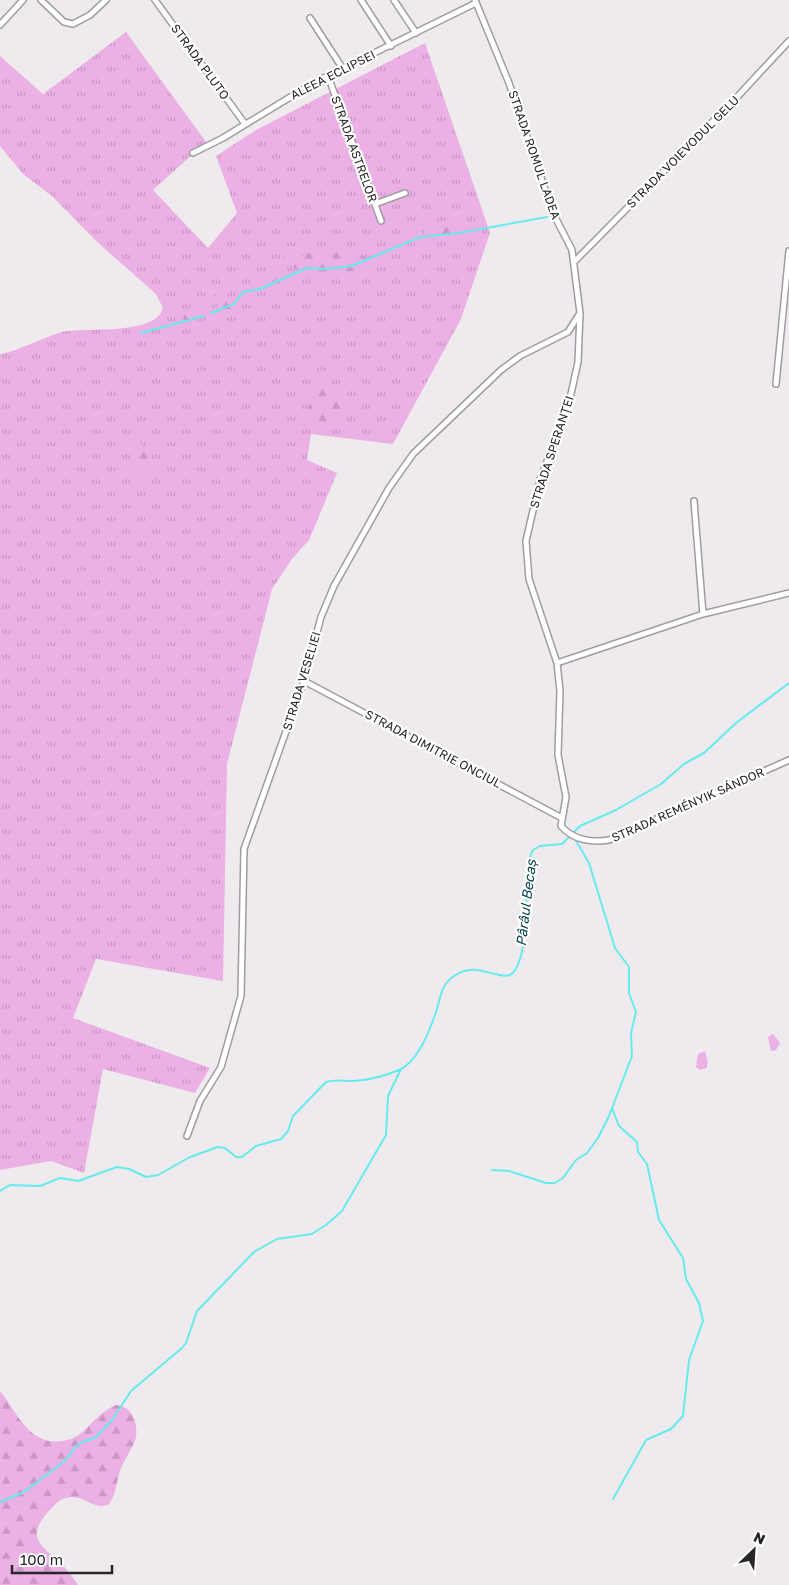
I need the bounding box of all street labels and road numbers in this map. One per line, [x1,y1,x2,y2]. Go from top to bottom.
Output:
street label: STRADA PLUTO [168,21,233,102]
street label: ALEEA ECLIPSEI [288,47,378,102]
street label: STRADA ROMUL LADEA [505,88,564,221]
street label: STRADA VOIEVODUL GELU [623,92,742,211]
street label: STRADA ASTRELOR [328,94,381,204]
street label: STRADA SPERANȚEI [526,394,577,510]
street label: STRADA VESELIEI [279,630,324,732]
street label: STRADA DIMITRIE ONCIUL [363,706,504,791]
street label: STRADA REMÉNYIK SÁNDOR [609,764,766,845]

